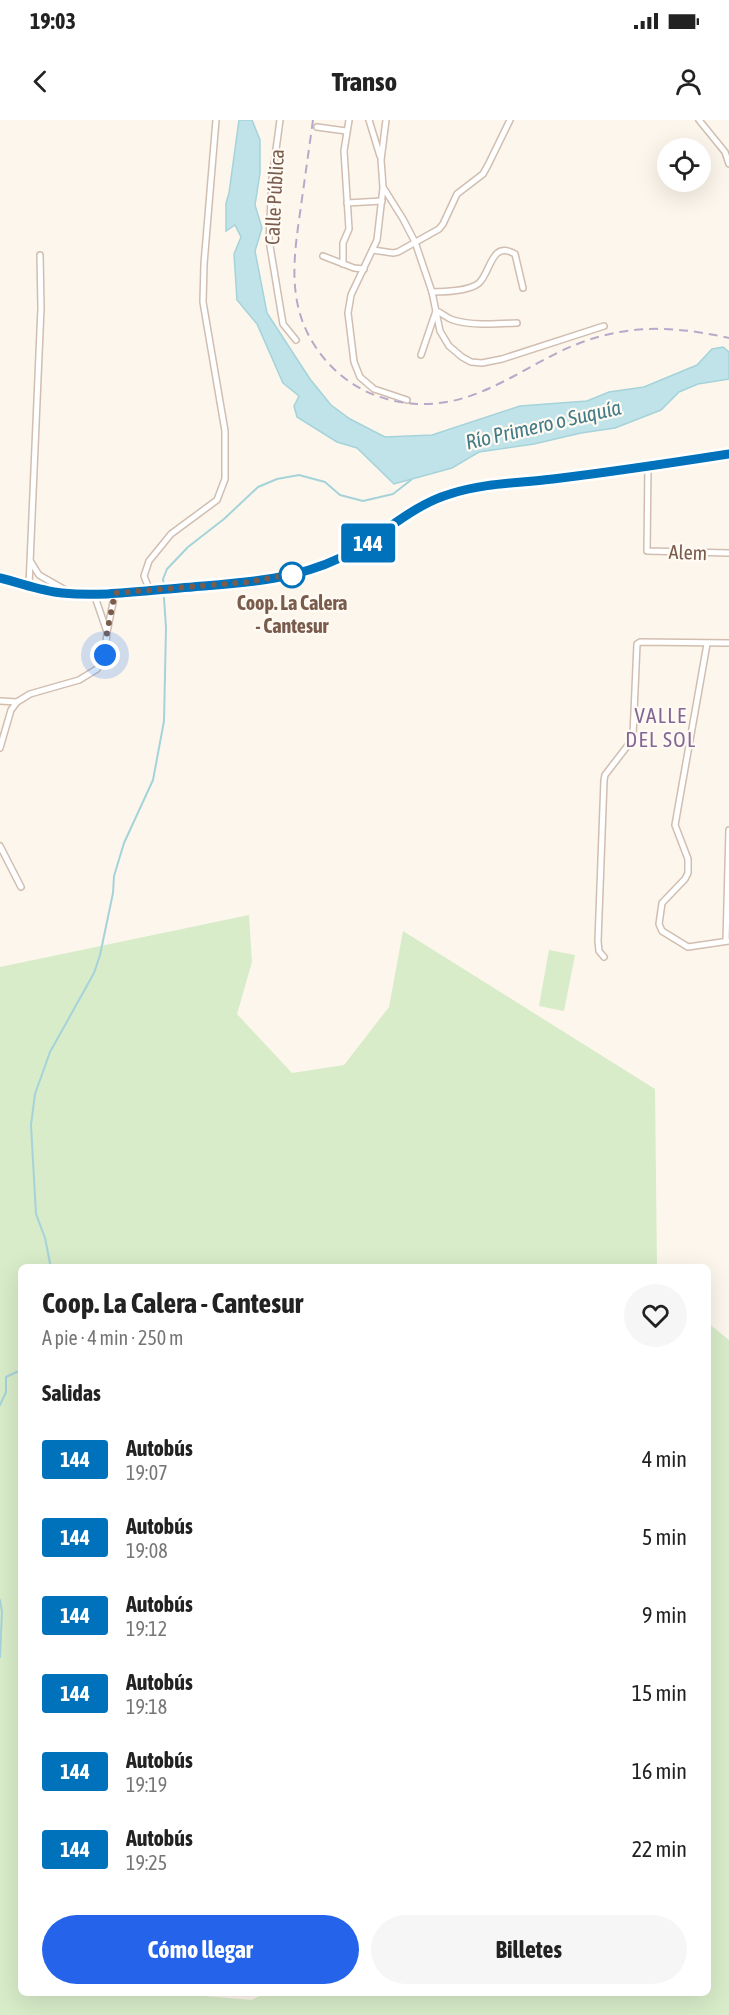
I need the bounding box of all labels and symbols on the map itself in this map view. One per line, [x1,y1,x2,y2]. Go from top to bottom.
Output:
street label: Calle Pública [260,148,288,246]
water label: Río Primero o Suquía [463,394,623,454]
line badge: 144 [334,524,403,562]
street label: Alem [668,540,708,564]
marker: Coop. La Calera - Cantesur [279,562,305,588]
place label: Coop. La Calera - Cantesur [237,591,347,637]
your location [90,640,120,670]
district label: VALLE DEL SOL [625,703,697,751]

